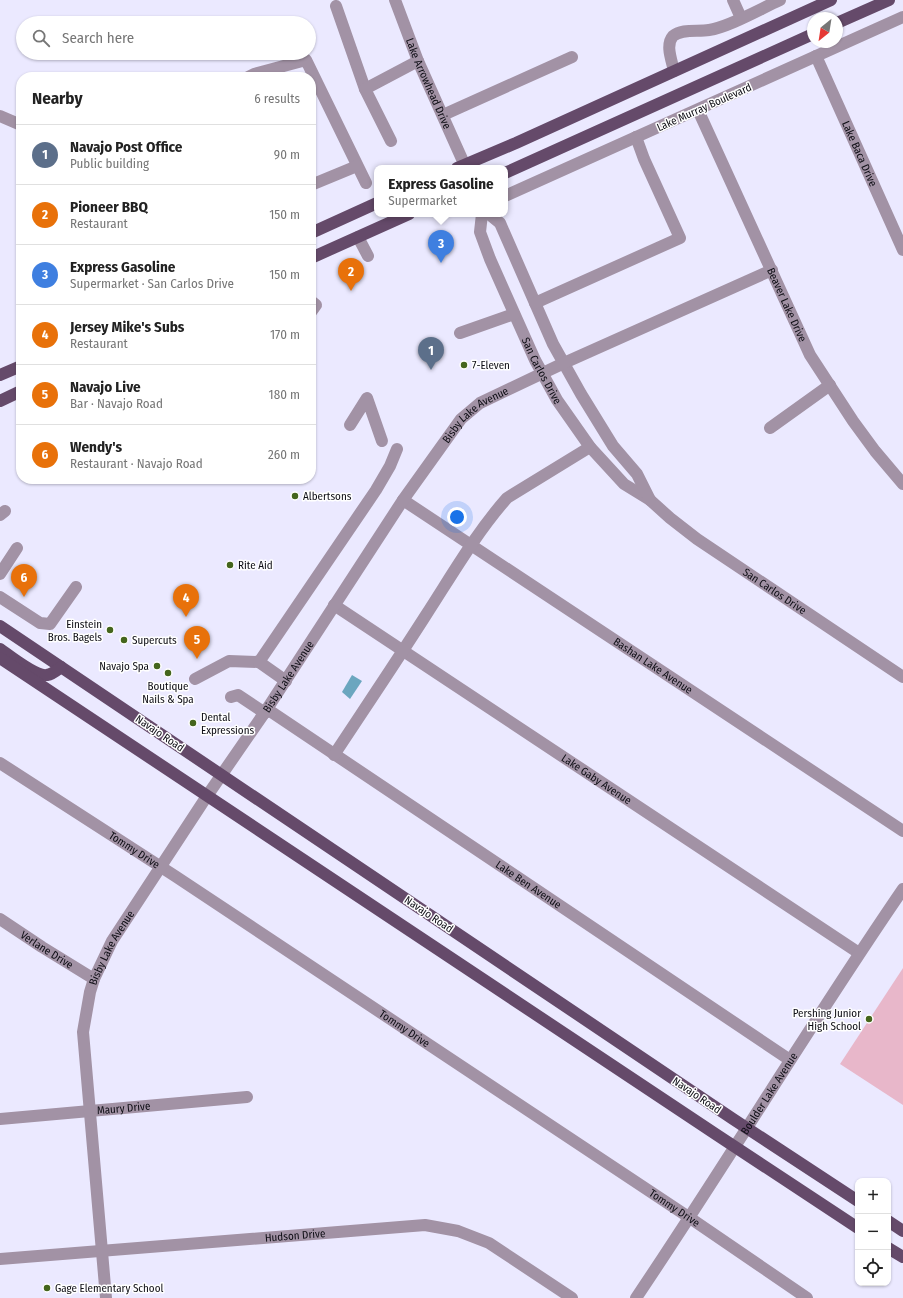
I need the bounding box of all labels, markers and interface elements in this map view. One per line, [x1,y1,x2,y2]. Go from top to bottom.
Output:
north arrow [807,12,843,48]
search box [16,16,316,60]
icon: search [30,27,52,49]
text: Search here [62,29,134,47]
street label: Lake Arrowhead Drive [403,36,454,131]
street label: Lake Murray Boulevard [655,81,754,134]
text: Nearby [32,88,83,109]
text: 6 results [254,91,300,106]
street label: Lake Baca Drive [839,119,880,189]
text: Navajo Post Office [70,138,182,156]
text: 1 [42,147,48,162]
text: 90 m [274,147,300,162]
text: Public building [70,156,149,171]
popup [374,165,508,217]
text: Express Gasoline [388,175,494,193]
text: Supermarket [388,193,457,208]
text: Pioneer BBQ [70,198,148,216]
text: 2 [42,207,48,222]
text: 150 m [269,207,300,222]
text: Restaurant [70,216,128,231]
pin: 3 [428,230,454,263]
text: Express Gasoline [70,258,175,276]
pin: 2 [338,258,364,291]
street label: Beaver Lake Drive [764,266,809,344]
text: 3 [42,267,48,282]
text: 150 m [269,267,300,282]
text: Supermarket · San Carlos Drive [70,276,234,291]
text: Jersey Mike's Subs [70,318,184,336]
text: 4 [42,327,48,342]
text: 170 m [270,327,300,342]
text: Restaurant [70,336,128,351]
street label: San Carlos Drive [519,336,564,407]
pin: 1 [418,337,444,370]
place label: 7-Eleven [472,359,510,372]
marker: 7-Eleven [459,360,469,370]
text: Navajo Live [70,378,141,396]
street label: Bisby Lake Avenue [440,384,511,446]
text: 5 [42,387,48,402]
text: 180 m [269,387,300,402]
text: Bar · Navajo Road [70,396,163,411]
text: Wendy's [70,438,122,456]
text: 6 [42,447,48,462]
text: 260 m [268,447,300,462]
text: Restaurant · Navajo Road [70,456,203,471]
place label: Albertsons [303,490,352,503]
marker: Albertsons [290,491,300,501]
your location [447,507,467,527]
place label: Rite Aid [238,559,273,572]
marker: Rite Aid [225,560,235,570]
pin: 6 [11,564,37,597]
street label: San Carlos Drive [740,566,809,617]
pin: 4 [173,584,199,617]
place label: Einstein Bros. Bagels [48,618,102,644]
marker: Einstein Bros. Bagels [105,625,115,635]
pin: 5 [184,626,210,659]
place label: Supercuts [132,634,177,647]
marker: Supercuts [119,635,129,645]
street label: Bashan Lake Avenue [611,635,695,697]
street label: Bisby Lake Avenue [260,638,317,715]
place label: Navajo Spa [99,660,149,673]
marker: Navajo Spa [152,661,162,671]
marker: Boutique Nails & Spa [163,668,173,678]
place label: Boutique Nails & Spa [142,680,194,706]
place label: Dental Expressions [201,711,254,737]
street label: Navajo Road [133,712,187,754]
marker: Dental Expressions [188,718,198,728]
street label: Lake Gaby Avenue [559,752,634,807]
street label: Tommy Drive [106,829,162,871]
street label: Lake Ben Avenue [493,858,564,912]
street label: Navajo Road [402,893,456,935]
street label: Bisby Lake Avenue [87,908,137,987]
street label: Verlane Drive [18,928,75,972]
street label: Tommy Drive [377,1007,432,1050]
place label: Pershing Junior High School [793,1007,861,1033]
marker: Pershing Junior High School [864,1014,874,1024]
street label: Boulder Lake Avenue [738,1050,800,1137]
street label: Navajo Road [670,1074,724,1116]
street label: Maury Drive [96,1100,151,1117]
map controls [855,1178,891,1286]
button: + [855,1178,891,1214]
street label: Tommy Drive [647,1187,702,1230]
button: − [855,1214,891,1250]
street label: Hudson Drive [264,1227,326,1245]
button: locate [855,1250,891,1286]
place label: Gage Elementary School [55,1282,163,1295]
marker: Gage Elementary School [42,1283,52,1293]

